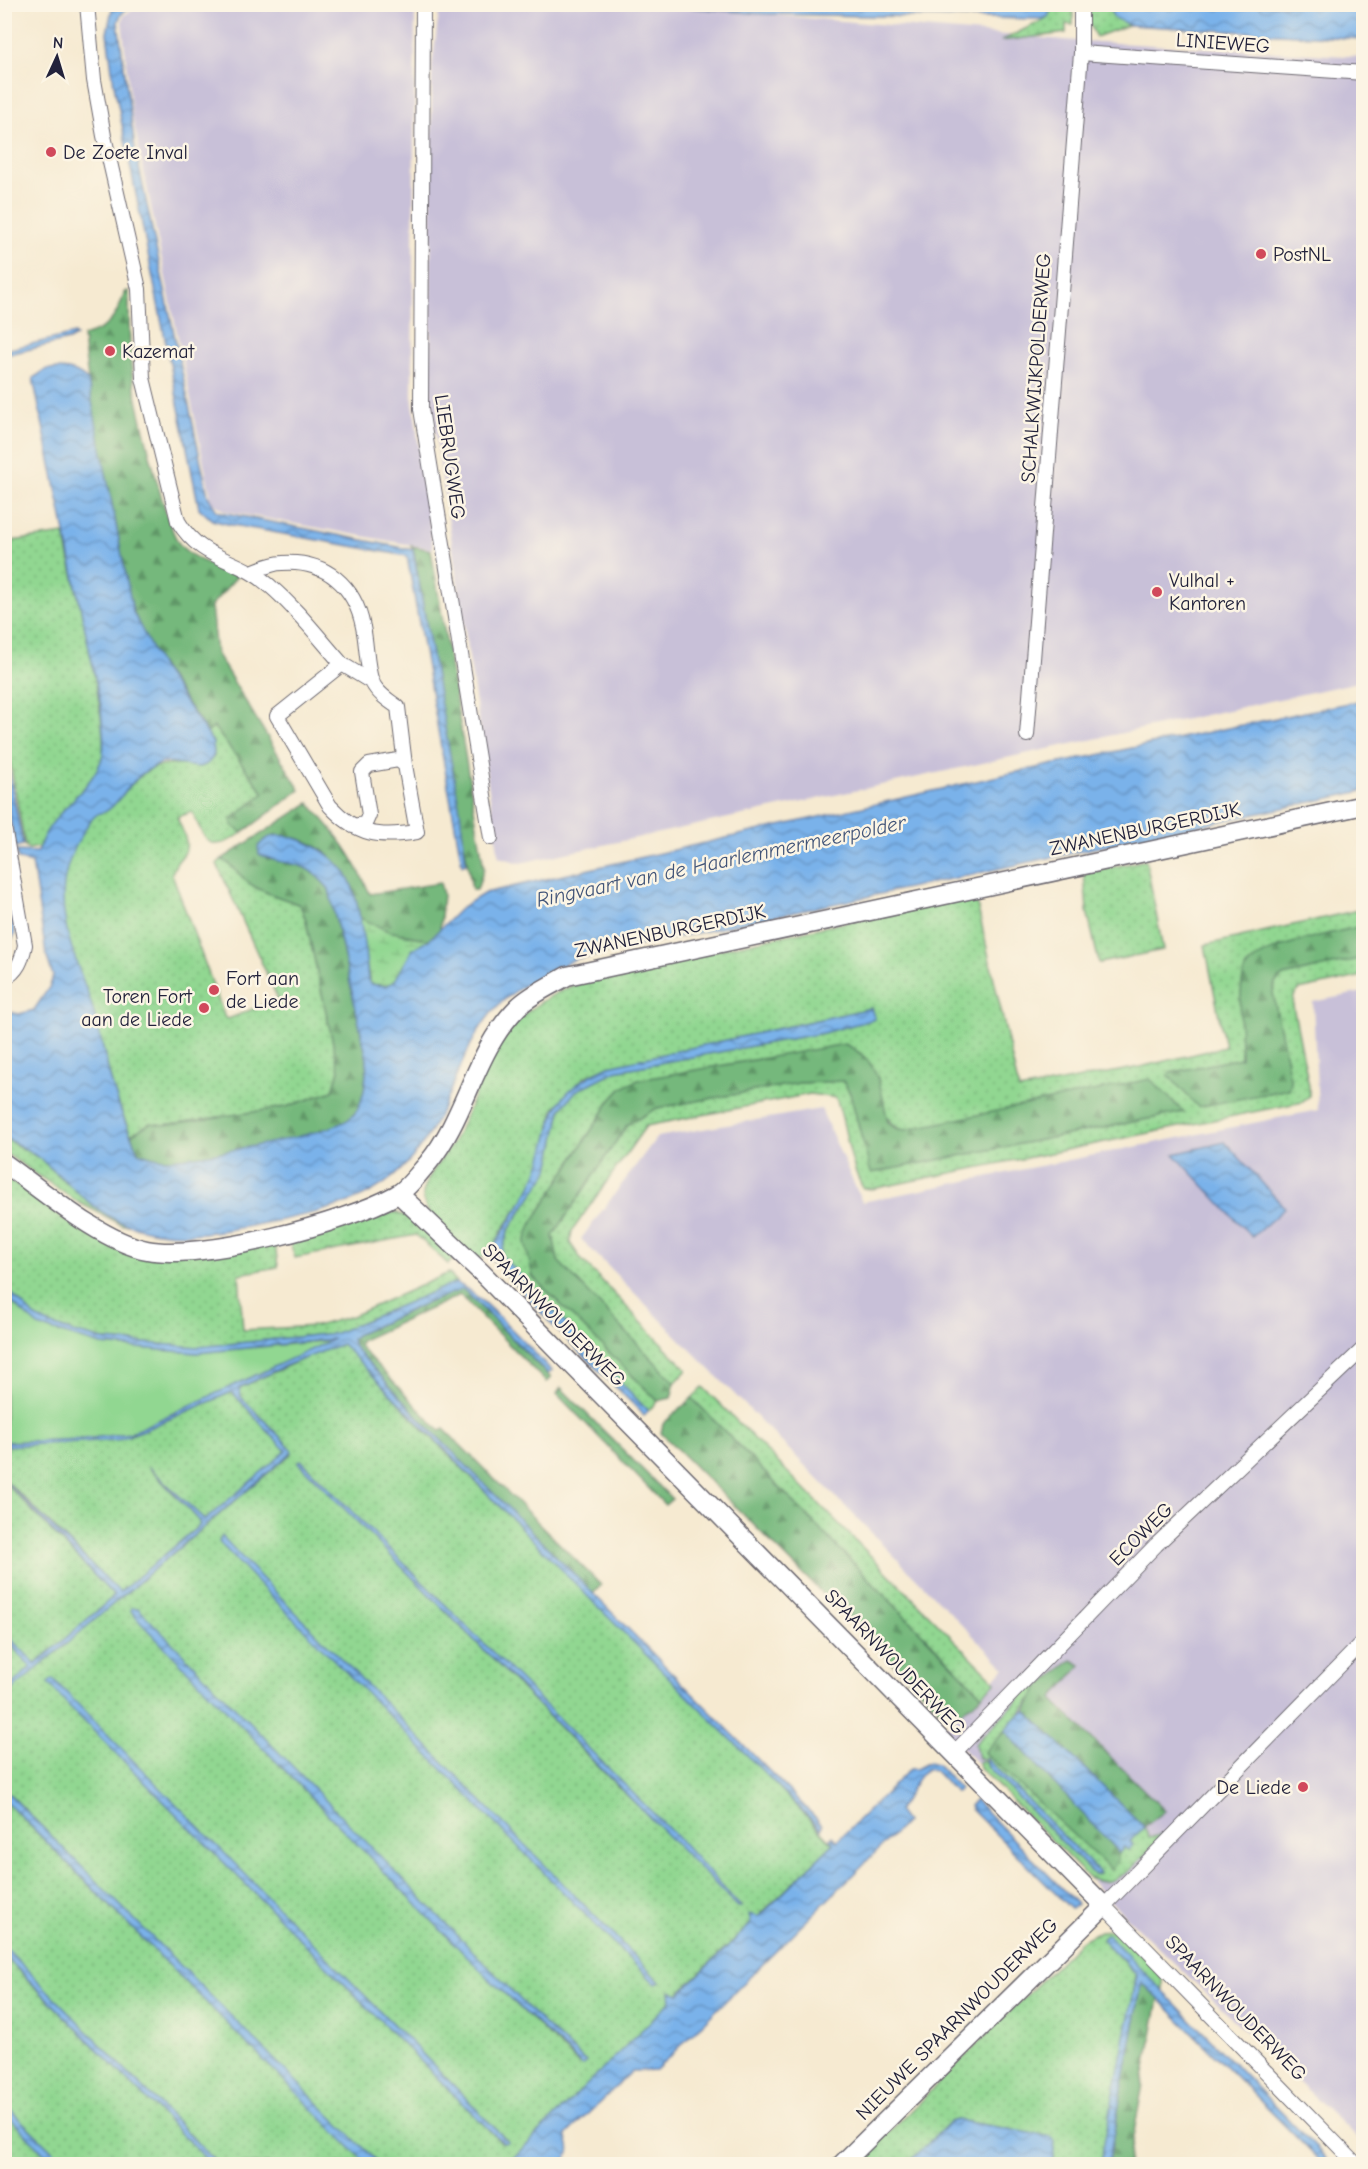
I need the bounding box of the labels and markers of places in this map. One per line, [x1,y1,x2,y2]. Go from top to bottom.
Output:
place label: De Zoete Inval [63,141,188,164]
marker: De Zoete Inval [44,145,58,159]
place label: PostNL [1273,243,1331,266]
marker: PostNL [1254,247,1268,261]
place label: Kazemat [122,340,196,363]
marker: Kazemat [103,344,117,358]
place label: Vulhal + Kantoren [1169,569,1246,615]
marker: Vulhal + Kantoren [1150,585,1164,599]
place label: Fort aan de Liede [226,967,299,1013]
marker: Fort aan de Liede [207,983,221,997]
place label: Toren Fort aan de Liede [81,985,193,1031]
marker: Toren Fort aan de Liede [197,1001,211,1015]
place label: De Liede [1217,1776,1291,1799]
marker: De Liede [1296,1780,1310,1794]

